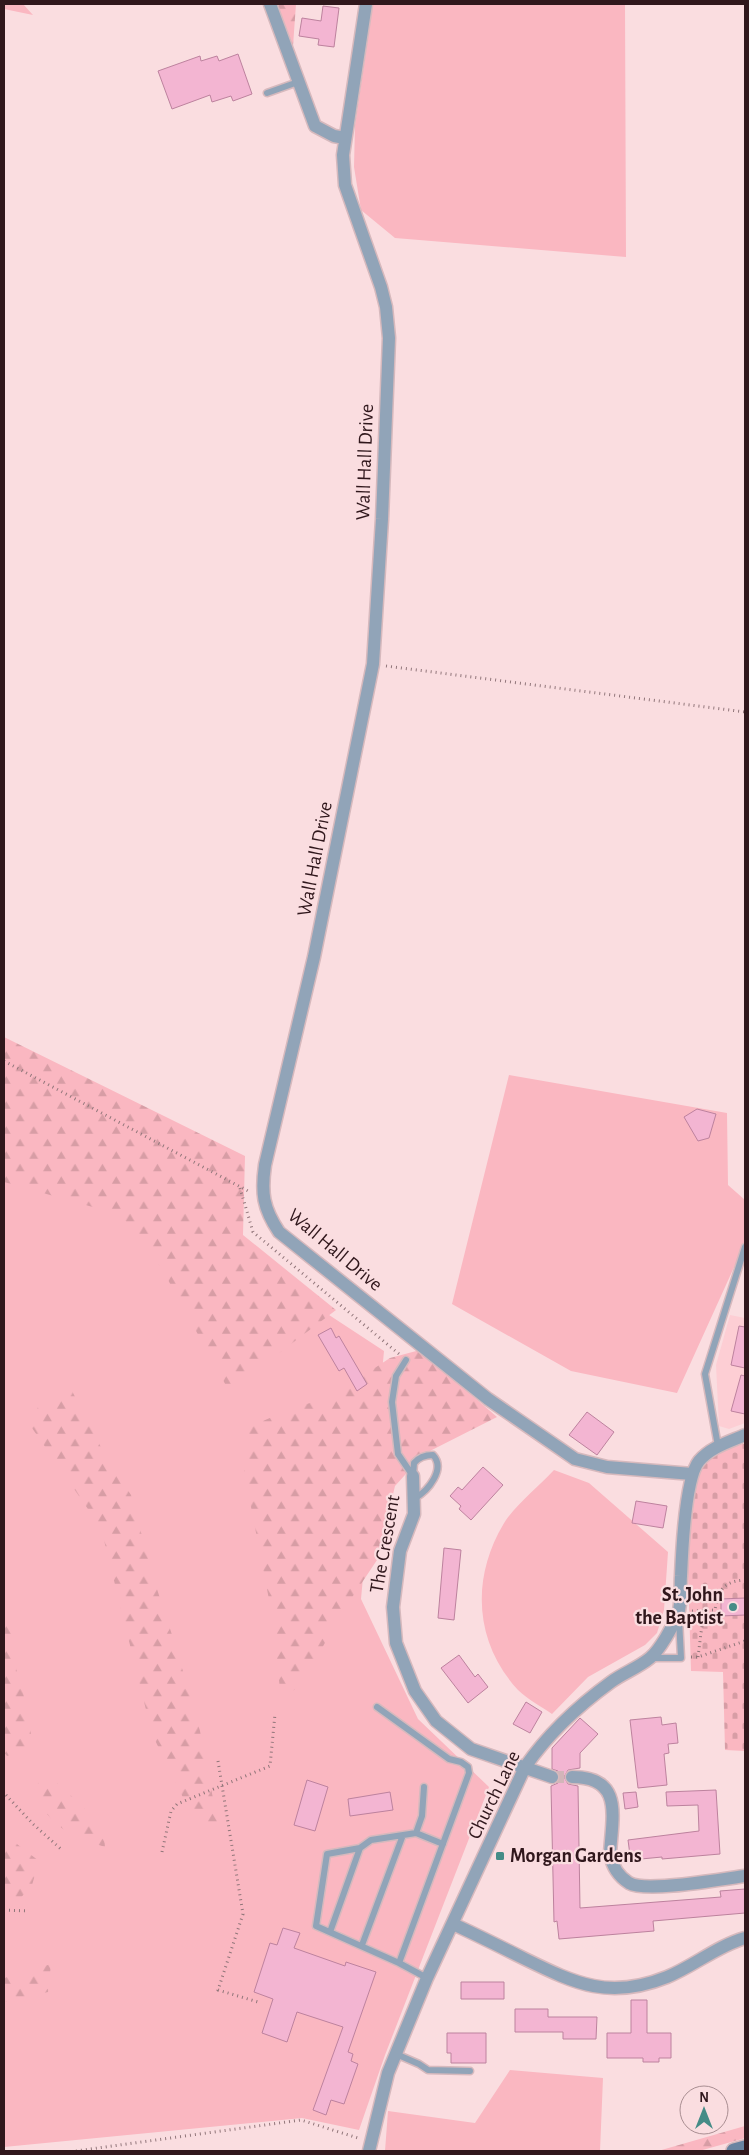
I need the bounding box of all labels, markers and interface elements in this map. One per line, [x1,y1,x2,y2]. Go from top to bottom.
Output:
street label: Wall Hall Drive [353,403,377,521]
street label: Wall Hall Drive [294,800,336,918]
street label: Wall Hall Drive [284,1205,386,1295]
street label: The Crescent [367,1493,404,1595]
place label: St. John the Baptist [635,1585,723,1628]
marker: St. John the Baptist [727,1601,739,1613]
street label: Church Lane [464,1748,524,1842]
place label: Morgan Gardens [510,1846,642,1866]
marker: Morgan Gardens [494,1850,506,1862]
north arrow [679,2085,729,2135]
text: N [699,2091,709,2105]

